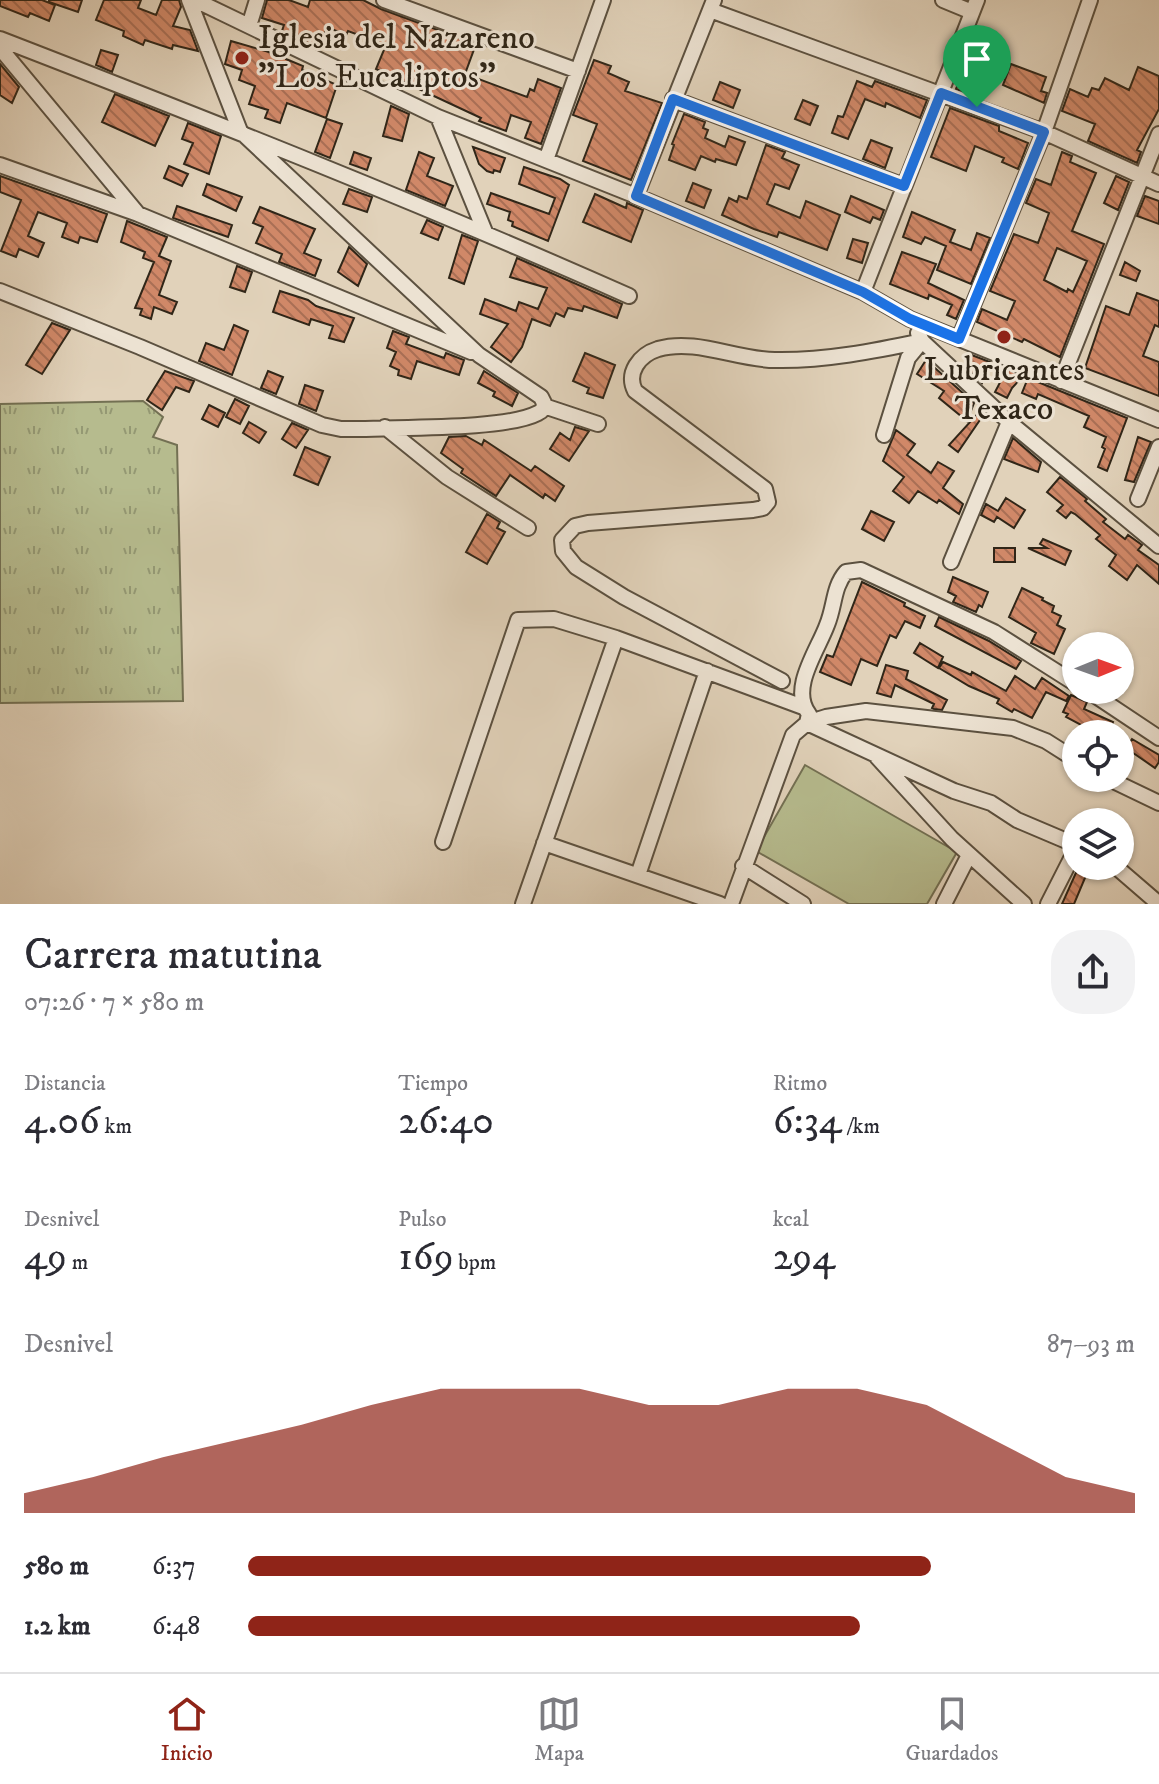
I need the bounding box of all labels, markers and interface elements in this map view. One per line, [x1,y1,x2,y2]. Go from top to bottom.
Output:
place label: Iglesia del Nazareno "Los Eucaliptos" [258,17,535,98]
pin [943,25,1011,107]
icon: arrive [955,37,999,81]
marker: Iglesia del Nazareno "Los Eucaliptos" [233,49,251,67]
marker: Lubricantes Texaco [995,328,1013,346]
place label: Lubricantes Texaco [923,349,1085,430]
north arrow [1062,632,1134,704]
map controls [1062,632,1134,880]
button: locate [1062,720,1134,792]
button: layers [1062,808,1134,880]
text: Carrera matutina [24,928,322,983]
button: share [1051,930,1135,1014]
text: 07:26 · 7 × 580 m [24,986,204,1019]
text: Distancia [24,1070,106,1097]
text: Tiempo [398,1070,468,1097]
text: Ritmo [773,1070,827,1097]
text: 4.06 [24,1097,100,1147]
text: 26:40 [398,1097,494,1147]
text: 6:34 [773,1097,842,1147]
text: km [100,1113,132,1140]
text: /km [842,1113,880,1140]
text: Desnivel [24,1206,99,1233]
text: Pulso [398,1206,446,1233]
text: kcal [773,1206,809,1233]
text: 49 [24,1233,67,1283]
text: 169 [398,1233,454,1283]
text: 294 [773,1233,835,1283]
text: m [67,1249,88,1276]
text: bpm [454,1249,496,1276]
text: Desnivel [24,1328,113,1361]
text: 87–93 m [1047,1328,1135,1361]
text: 580 m [24,1550,89,1583]
text: 6:37 [152,1550,196,1583]
text: 1.2 km [24,1610,90,1643]
text: 6:48 [152,1610,200,1643]
tab: Inicio [161,1692,213,1767]
tab: Mapa [534,1692,584,1767]
tab: Guardados [905,1692,998,1767]

